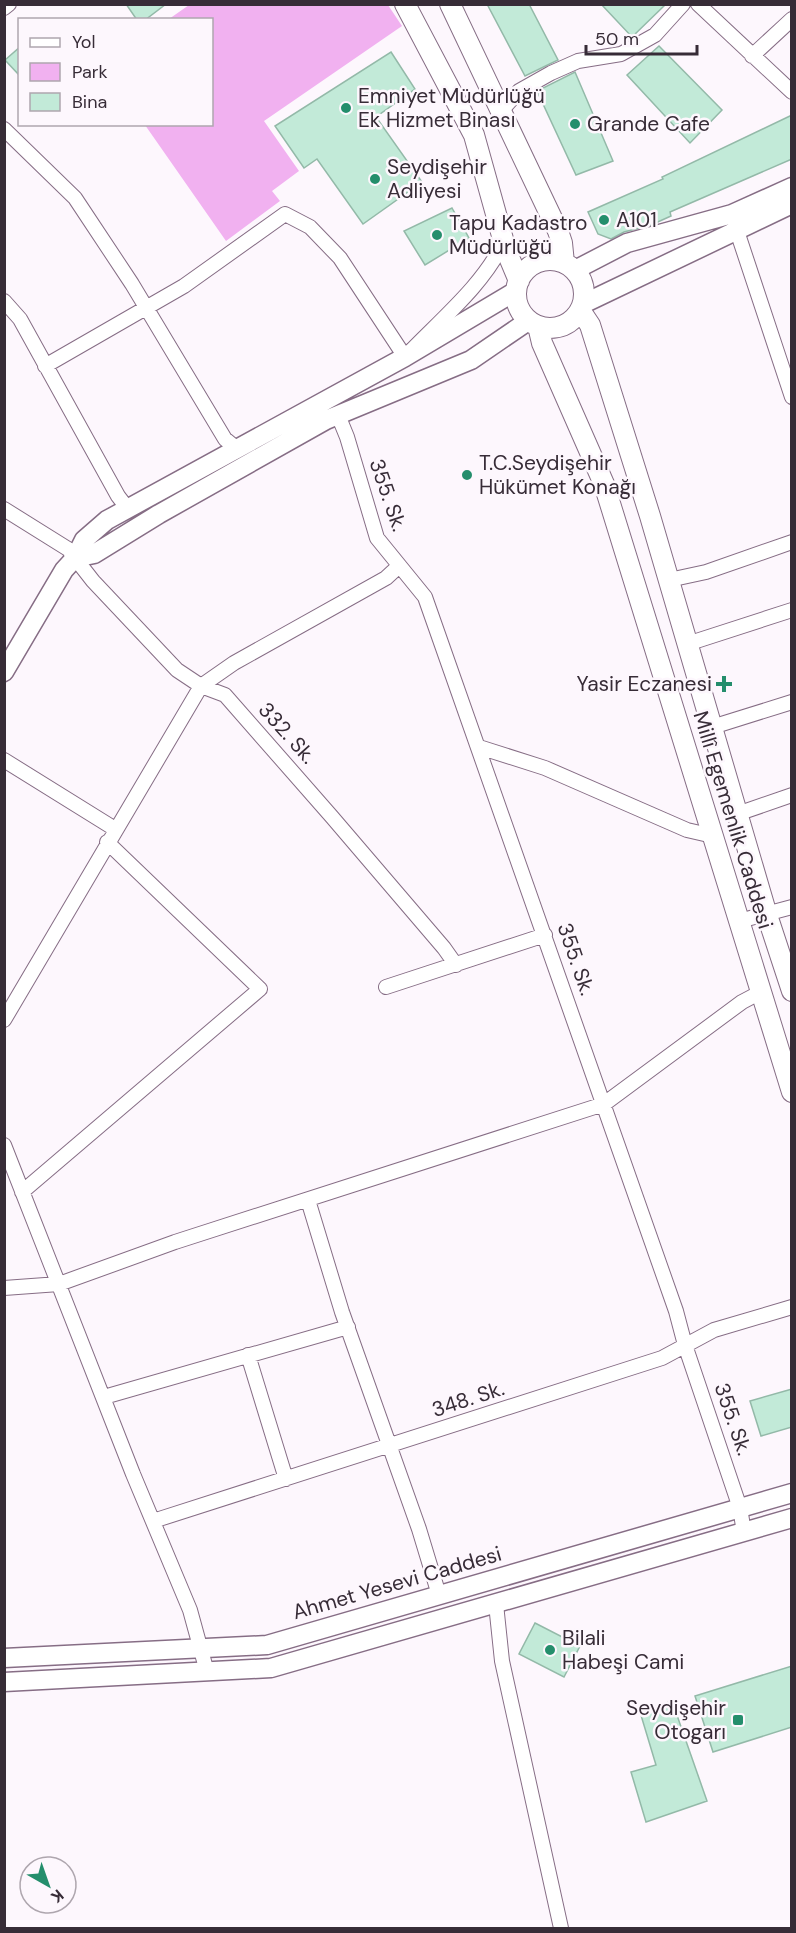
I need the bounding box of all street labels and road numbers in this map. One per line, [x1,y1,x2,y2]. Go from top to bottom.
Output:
street label: 355. Sk. [363,455,413,535]
street label: 332. Sk. [252,696,322,770]
street label: Millî Egemenlik Caddesi [687,708,779,932]
street label: 355. Sk. [551,919,601,999]
street label: 348. Sk. [428,1374,508,1424]
street label: 355. Sk. [708,1379,758,1459]
street label: Ahmet Yesevi Caddesi [289,1540,505,1626]

